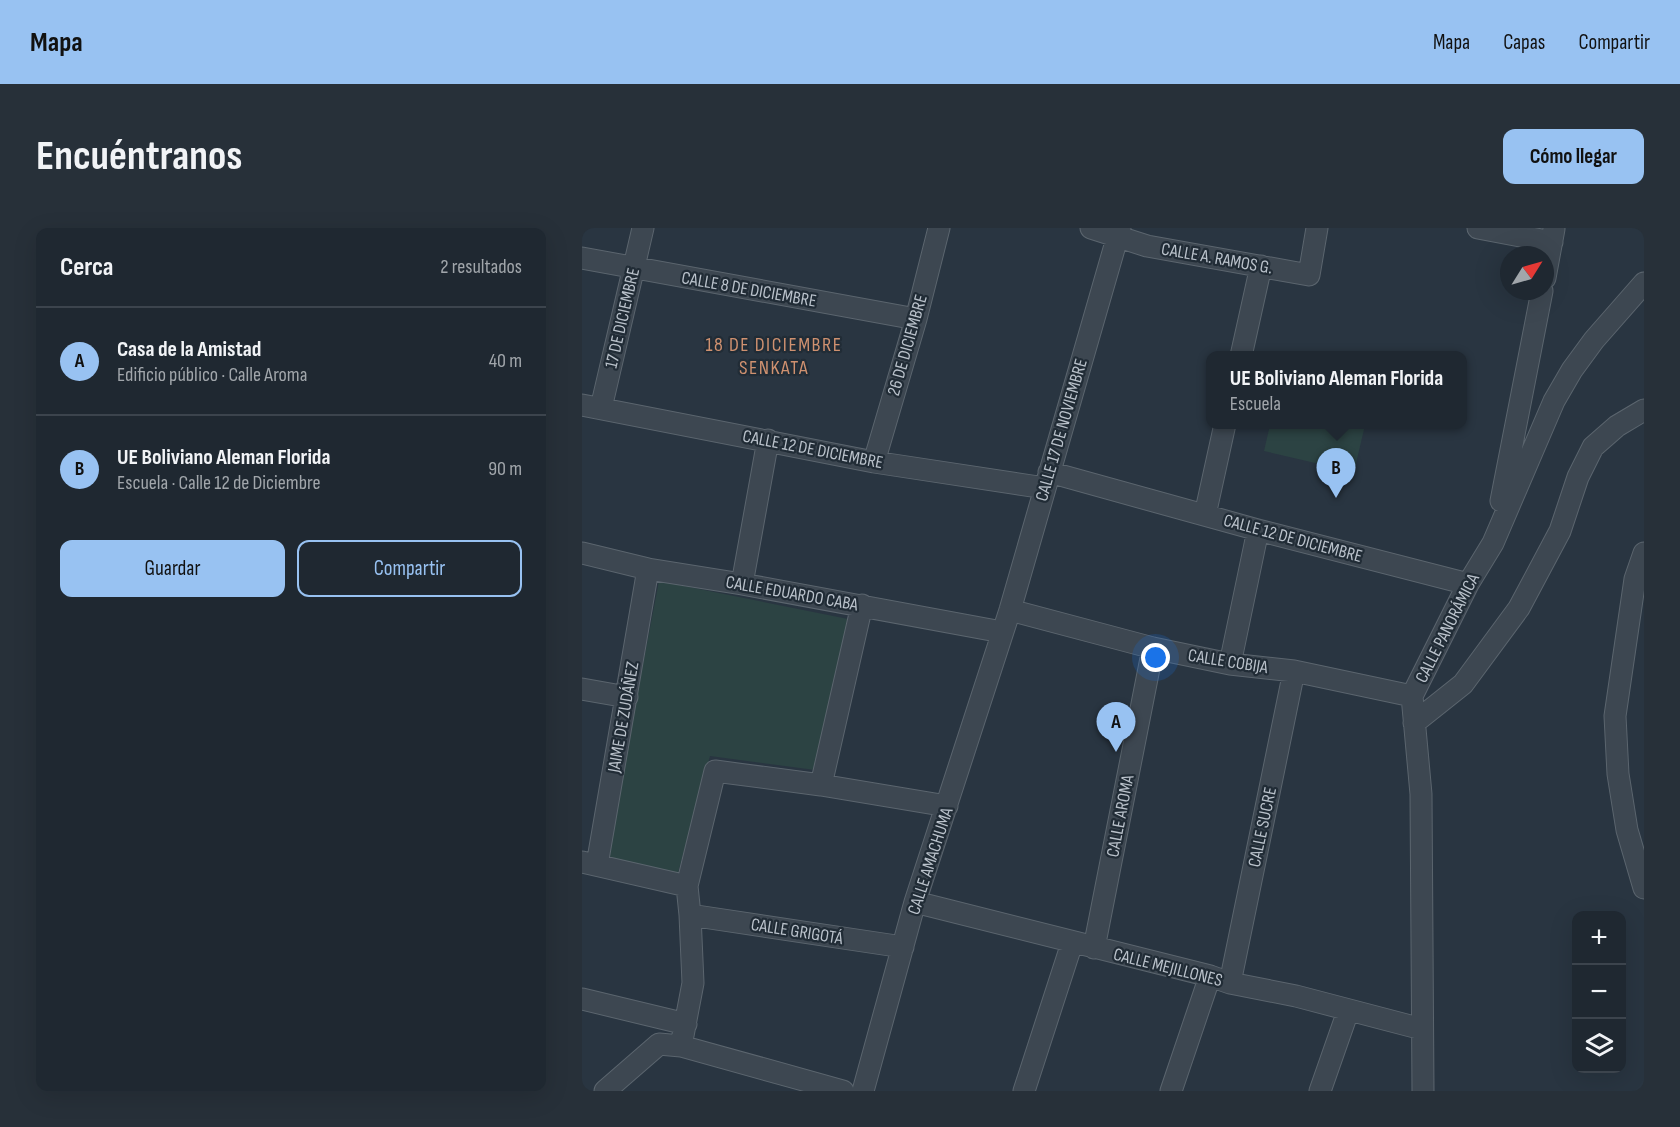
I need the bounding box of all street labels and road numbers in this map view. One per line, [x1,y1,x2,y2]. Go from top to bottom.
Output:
street label: CALLE A. RAMOS G. [1160,238,1274,279]
street label: 17 DE DICIEMBRE [601,266,644,370]
street label: CALLE 8 DE DICIEMBRE [680,267,818,312]
street label: 26 DE DICIEMBRE [883,292,932,398]
street label: CALLE 17 DE NOVIEMBRE [1031,357,1092,504]
street label: CALLE 12 DE DICIEMBRE [741,426,885,473]
street label: CALLE 12 DE DICIEMBRE [1221,510,1364,567]
street label: CALLE PANORÁMICA [1411,570,1484,686]
street label: CALLE EDUARDO CABA [724,572,860,616]
street label: CALLE COBIJA [1186,645,1270,678]
street label: JAIME DE ZUDÁÑEZ [603,660,644,775]
street label: CALLE AROMA [1102,773,1139,859]
street label: CALLE SUCRE [1244,785,1281,869]
street label: CALLE AMACHUMA [903,805,958,917]
street label: CALLE GRIGOTÁ [749,914,845,949]
street label: CALLE MEJILLONES [1111,944,1225,991]

